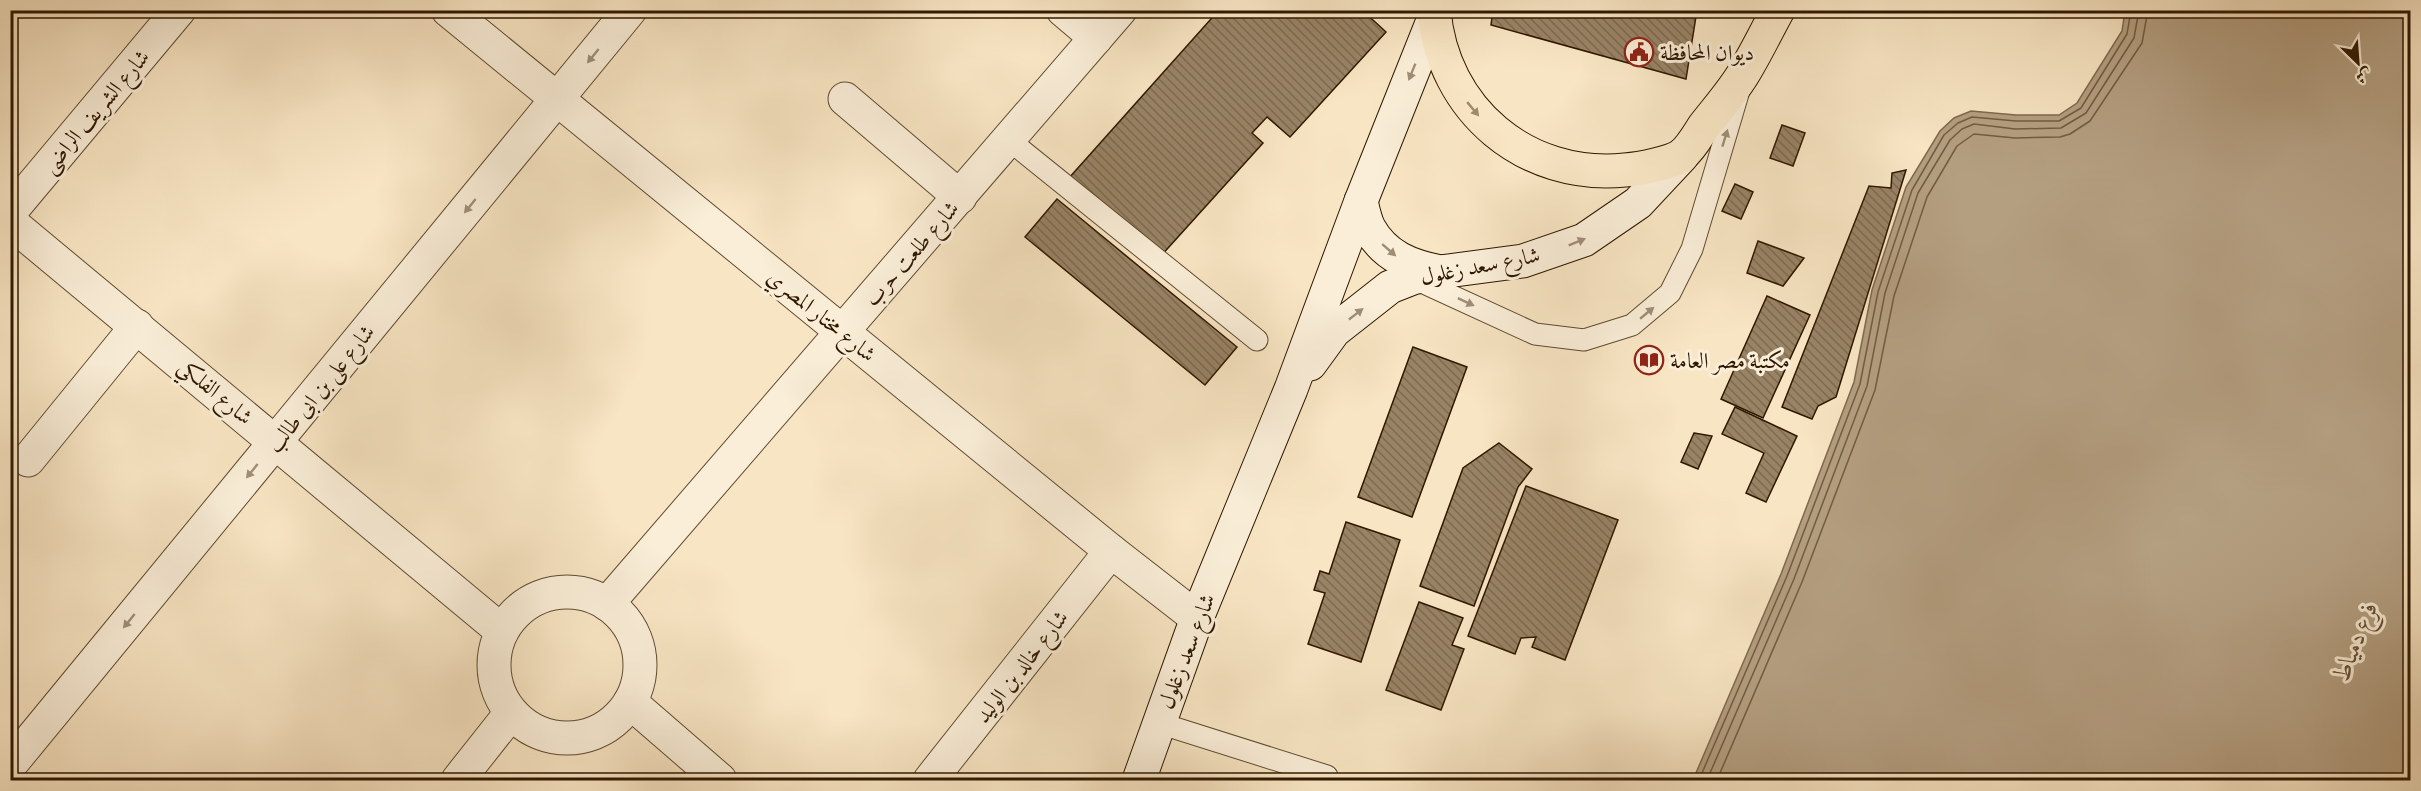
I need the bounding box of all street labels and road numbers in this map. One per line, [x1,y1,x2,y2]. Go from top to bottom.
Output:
street label: شارع الشريف الراضى [36,44,159,182]
street label: شارع طلعت حرب [858,195,968,315]
street label: شارع سعد زغلول [1418,241,1543,295]
street label: شارع مختار المصري [759,263,882,371]
street label: شارع على بن ابى طالب [260,319,384,461]
street label: شارع الفلكي [168,352,258,436]
street label: شارع سعد زغلول [1152,590,1225,714]
street label: شارع خالد بن الوليد [969,604,1078,731]

